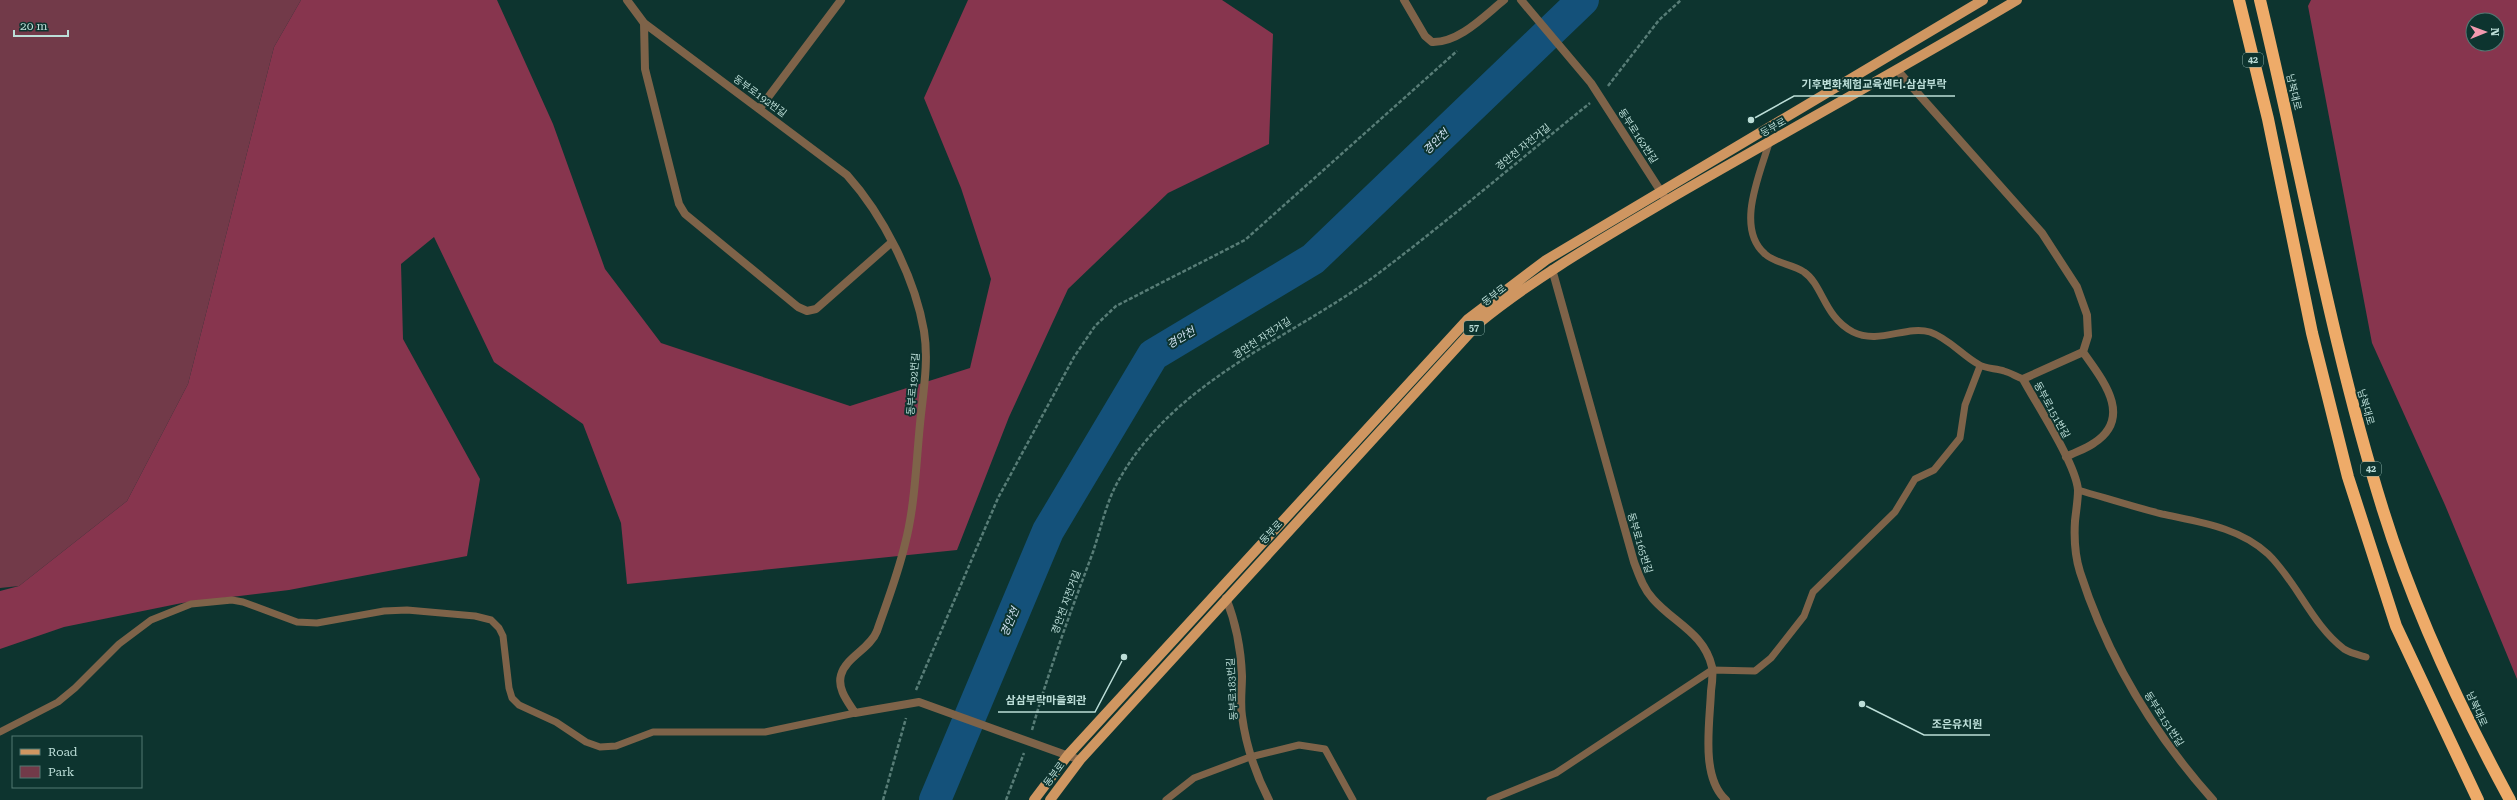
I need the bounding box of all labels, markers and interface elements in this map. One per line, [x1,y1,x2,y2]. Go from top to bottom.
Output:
scale bar [14,12,68,38]
north arrow [2465,12,2505,52]
text: 20 m [20,19,47,33]
text: N [2488,27,2501,37]
road number: 42 [2243,53,2263,67]
street label: 동부로192번길 [731,73,789,119]
callout: 기후변화체험교육센터.삼삼부락 [1794,73,1955,96]
street label: 남북대로 [2285,73,2303,111]
text: 기후변화체험교육센터.삼삼부락 [1801,78,1947,91]
street label: 동부로162번길 [1616,107,1660,165]
street label: 동부로 [1758,115,1788,139]
street label: 경안천 자전거길 [1494,122,1552,172]
water label: 경안천 [1421,125,1453,157]
street label: 동부로 [1480,282,1508,308]
street label: 경안천 자전거길 [1231,315,1293,361]
road number: 57 [1464,321,1484,335]
water label: 경안천 [1165,324,1199,351]
street label: 동부로192번길 [905,352,921,416]
street label: 동부로151번길 [2032,380,2072,440]
street label: 남북대로 [2356,388,2376,426]
road number: 42 [2361,462,2381,476]
street label: 동부로165번길 [1626,511,1654,575]
street label: 동부로 [1258,518,1284,546]
street label: 경안천 자전거길 [1049,569,1083,635]
water label: 경안천 [998,604,1023,639]
street label: 동부로183번길 [1225,657,1239,721]
callout: 삼삼부락마을회관 [998,689,1095,712]
street label: 동부로151번길 [2142,690,2186,748]
street label: 남북대로 [2464,690,2490,728]
text: 삼삼부락마을회관 [1006,694,1086,707]
callout: 조은유치원 [1924,712,1990,735]
text: 조은유치원 [1932,718,1982,731]
legend [12,736,142,788]
text: Road [48,745,78,759]
street label: 동부로 [1041,760,1067,788]
text: Park [48,765,75,779]

